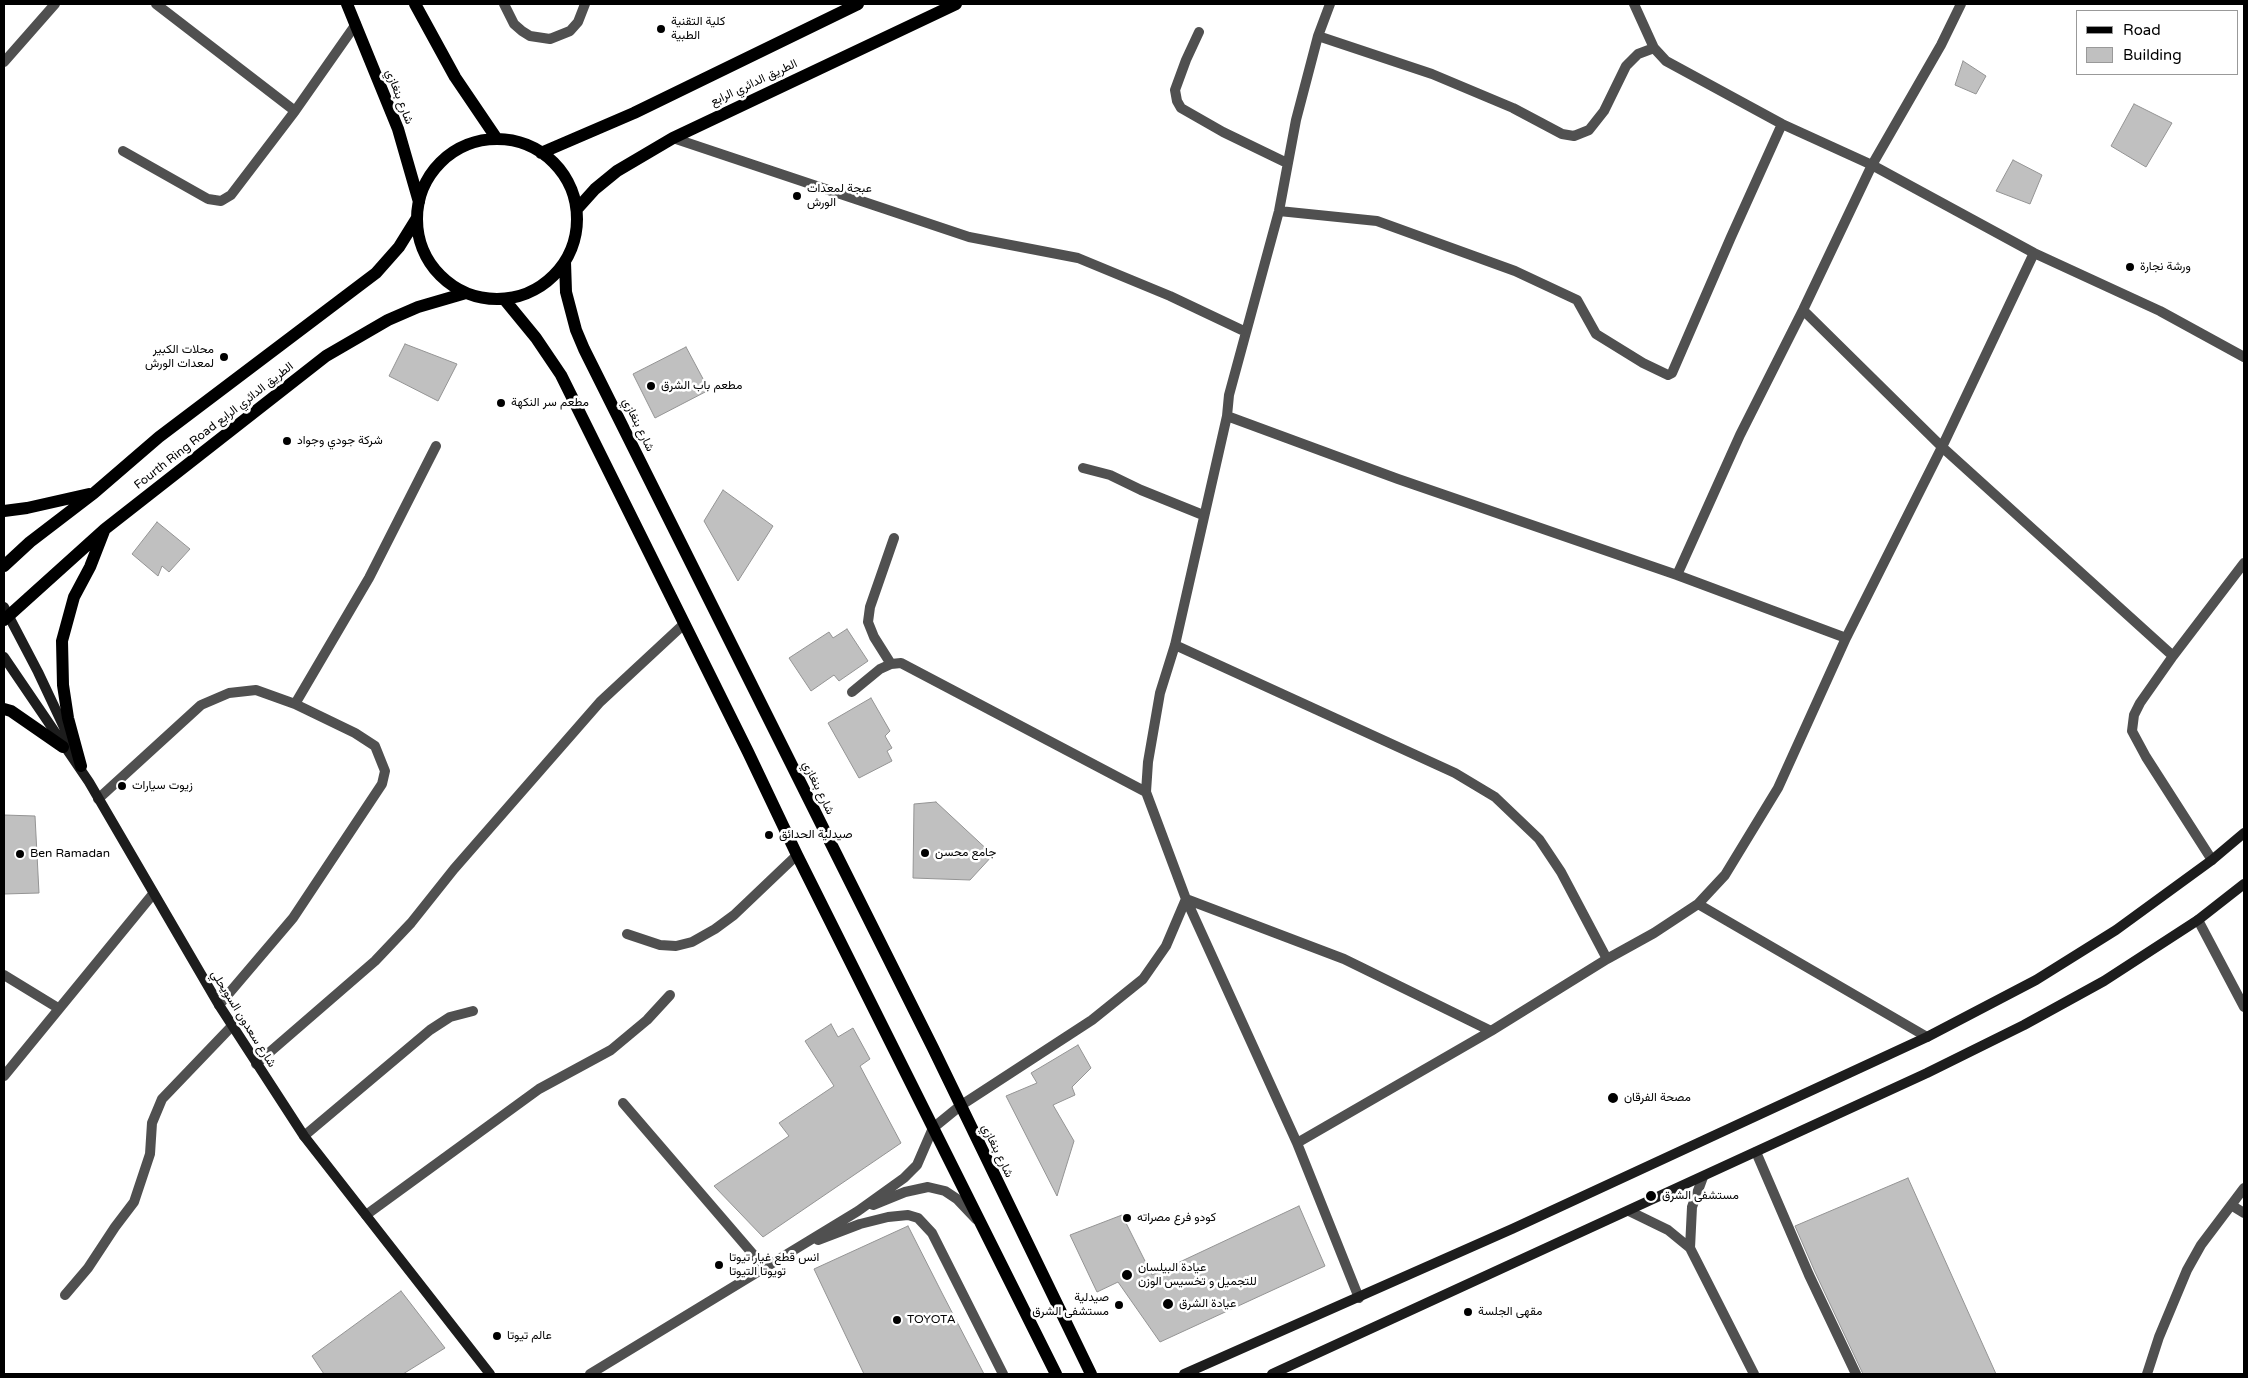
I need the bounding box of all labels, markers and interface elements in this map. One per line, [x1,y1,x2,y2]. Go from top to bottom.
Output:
legend [2076,10,2238,75]
place label: كلية التقنية الطبية [671,15,725,43]
text: Road [2123,21,2161,39]
marker: كلية التقنية الطبية [655,23,667,35]
text: Building [2123,46,2182,64]
street label: الطريق الدائري الرابع [708,57,800,109]
street label: شارع بنغازي [382,68,416,126]
place label: عبجة لمعدات الورش [807,182,872,210]
marker: عبجة لمعدات الورش [791,190,803,202]
place label: ورشة نجارة [2140,260,2191,274]
marker: ورشة نجارة [2124,261,2136,273]
place label: محلات الكبير لمعدات الورش [145,343,214,371]
marker: محلات الكبير لمعدات الورش [218,351,230,363]
street label: Fourth Ring Road الطريق الدائري الرابع [132,359,296,493]
place label: مطعم باب الشرق [661,379,742,393]
marker: مطعم باب الشرق [645,380,657,392]
place label: مطعم سر النكهة [511,396,589,410]
street label: شارع بنغازي [619,396,657,454]
marker: مطعم سر النكهة [495,397,507,409]
place label: شركة جودي وجواد [297,434,383,448]
marker: شركة جودي وجواد [281,435,293,447]
street label: شارع بنغازي [799,759,837,817]
place label: زيوت سيارات [132,779,193,793]
marker: زيوت سيارات [116,780,128,792]
place label: صيدلية الحدائق [779,828,852,842]
marker: صيدلية الحدائق [763,829,775,841]
place label: جامع محسن [935,846,996,860]
place label: Ben Ramadan [30,847,110,861]
marker: جامع محسن [919,847,931,859]
marker: Ben Ramadan [14,848,26,860]
street label: شارع سعدون السويحلي [207,968,279,1070]
marker: مصحة الفرقان [1606,1091,1620,1105]
place label: مصحة الفرقان [1624,1091,1691,1105]
street label: شارع بنغازي [978,1122,1016,1180]
marker: مستشفى الشرق [1644,1189,1658,1203]
place label: مستشفى الشرق [1662,1189,1739,1203]
place label: كودو فرع مصراته [1137,1211,1216,1225]
marker: كودو فرع مصراته [1121,1212,1133,1224]
place label: انس قطع غيار تيوتا تويوتا التيوتا [729,1251,819,1279]
marker: انس قطع غيار تيوتا تويوتا التيوتا [713,1259,725,1271]
place label: عيادة البيلسان للتجميل و تخسيس الوزن [1138,1261,1257,1289]
marker: عيادة البيلسان للتجميل و تخسيس الوزن [1120,1268,1134,1282]
place label: صيدلية مستشفى الشرق [1032,1291,1109,1319]
marker: عيادة الشرق [1161,1297,1175,1311]
place label: عيادة الشرق [1179,1297,1236,1311]
marker: صيدلية مستشفى الشرق [1113,1299,1125,1311]
place label: مقهى الجلسة [1478,1305,1542,1319]
marker: مقهى الجلسة [1462,1306,1474,1318]
place label: TOYOTA [907,1313,956,1327]
marker: TOYOTA [891,1314,903,1326]
place label: عالم تيوتا [507,1329,552,1343]
marker: عالم تيوتا [491,1330,503,1342]

